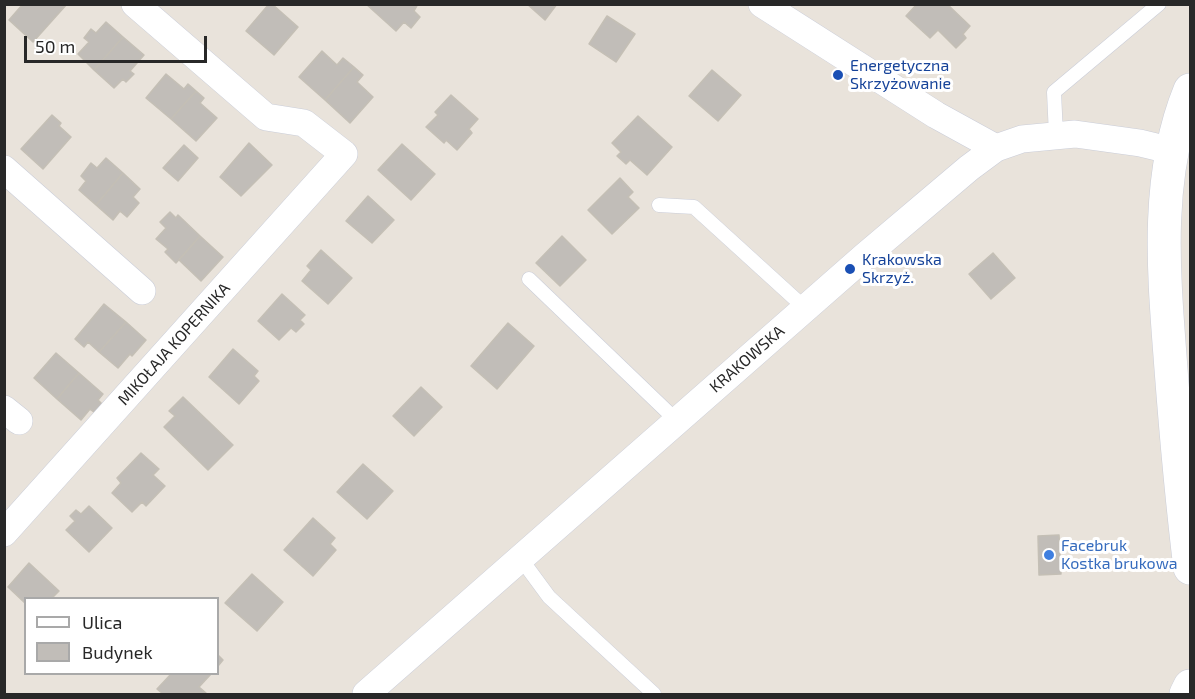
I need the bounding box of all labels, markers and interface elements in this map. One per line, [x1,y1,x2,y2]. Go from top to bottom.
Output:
scale bar [27,24,210,62]
text: 50 m [35,35,75,57]
place label: Energetyczna Skrzyżowanie [850,56,951,94]
marker: Energetyczna Skrzyżowanie [831,68,845,82]
place label: Krakowska Skrzyż. [862,250,942,288]
marker: Krakowska Skrzyż. [843,262,857,276]
street label: MIKOŁAJA KOPERNIKA [114,279,234,409]
street label: KRAKOWSKA [706,321,788,397]
place label: Facebruk Kostka brukowa [1061,536,1178,574]
marker: Facebruk Kostka brukowa [1042,548,1056,562]
legend [24,597,219,675]
text: Ulica [82,611,122,633]
text: Budynek [82,641,153,663]

